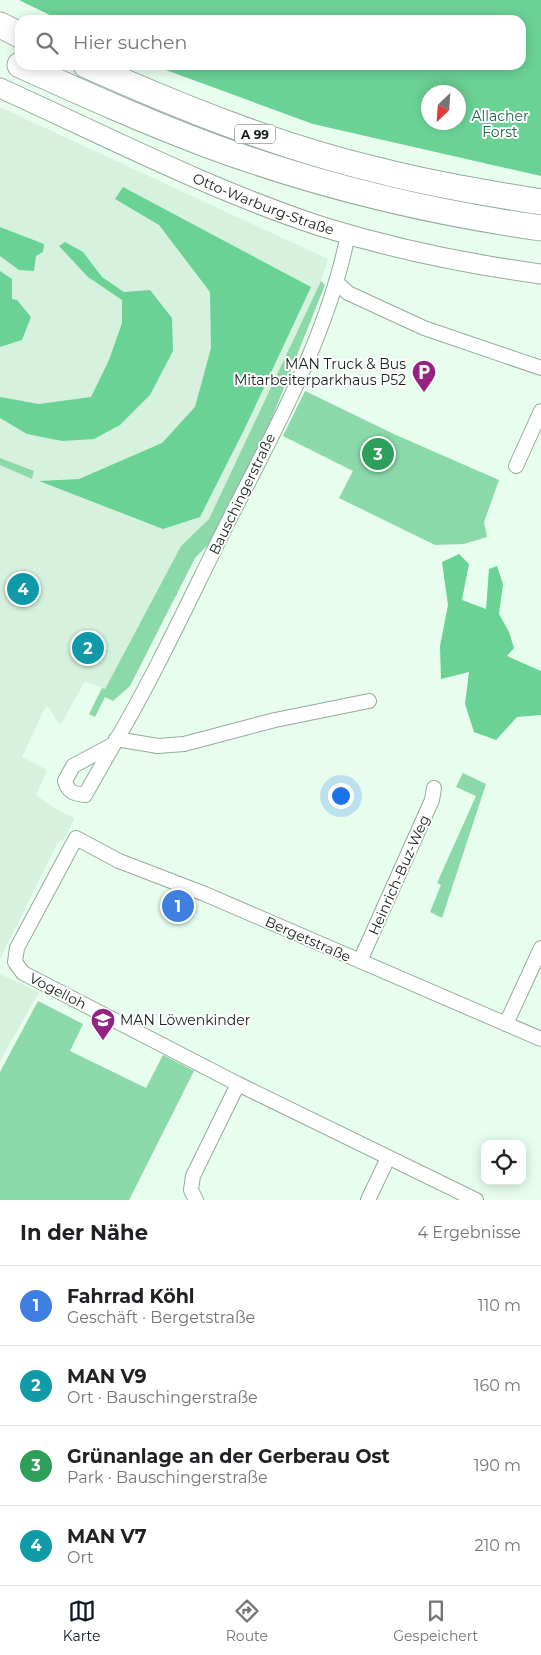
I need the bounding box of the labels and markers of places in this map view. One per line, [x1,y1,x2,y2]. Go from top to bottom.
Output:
place label: MAN Truck & Bus Mitarbeiterparkhaus P52 [234,355,406,389]
parking icon: MAN Truck & Bus Mitarbeiterparkhaus P52 [411,359,437,393]
pin: 3 [362,435,394,473]
pin: 4 [7,570,39,608]
pin: 2 [72,629,104,667]
pin: 1 [162,887,194,925]
school or university icon: MAN Löwenkinder [90,1007,116,1041]
place label: MAN Löwenkinder [120,1011,251,1029]

